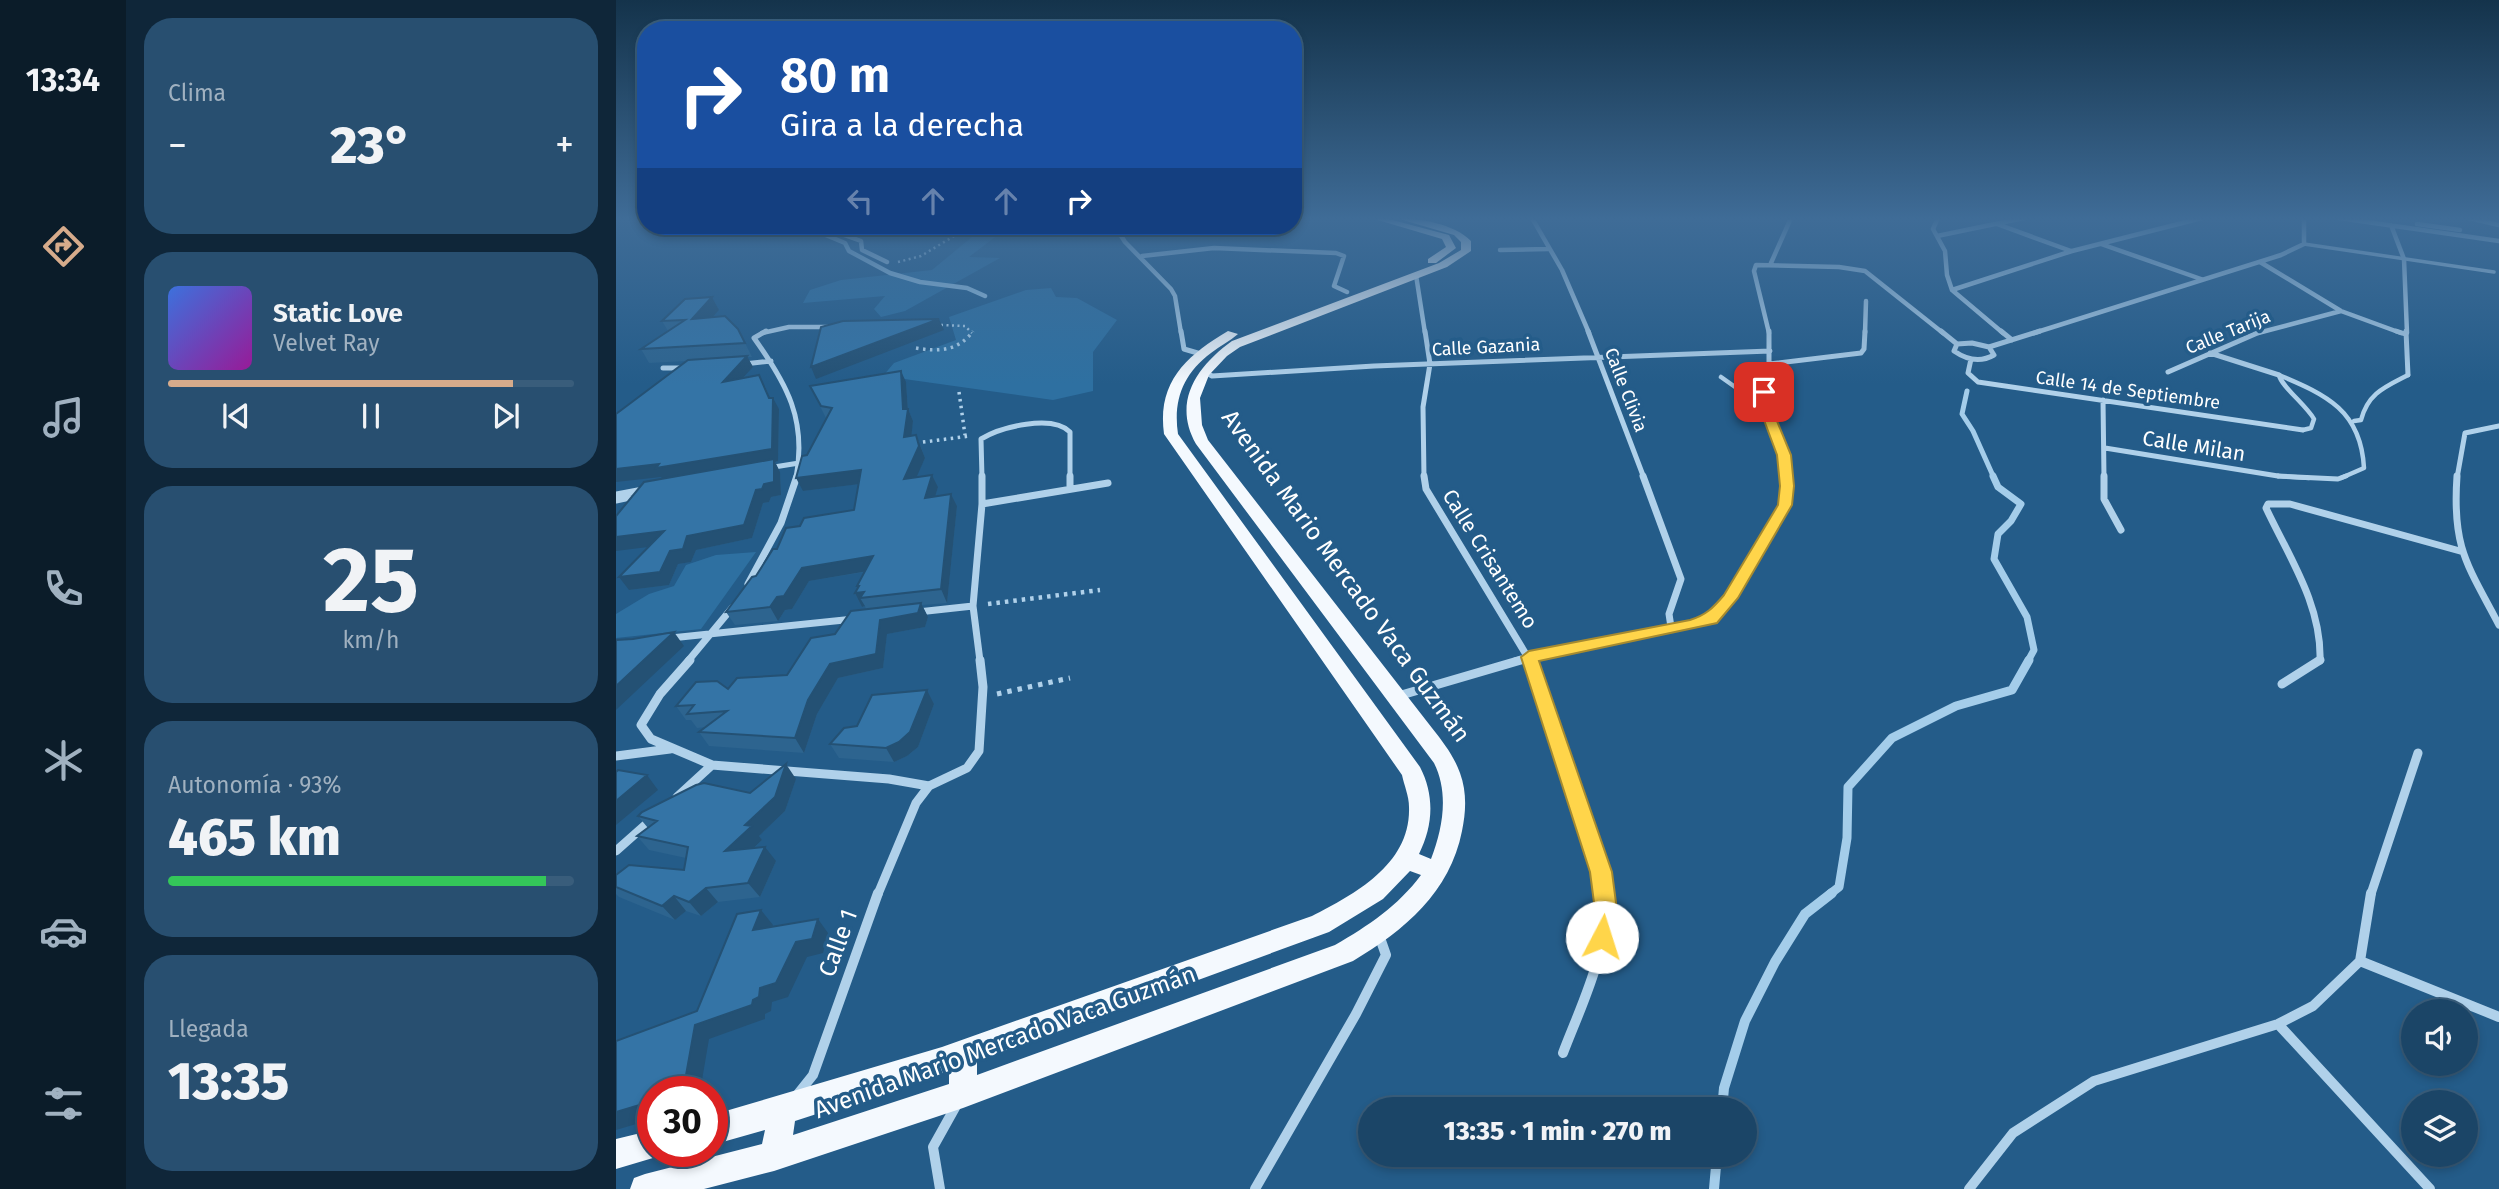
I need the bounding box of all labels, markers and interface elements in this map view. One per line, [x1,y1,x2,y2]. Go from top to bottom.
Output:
text: 80 m [780,46,890,105]
icon: right [665,49,756,140]
text: 13:34 [26,61,100,99]
text: Clima [168,79,226,107]
text: Gira a la derecha [780,106,1024,144]
text: 23° [330,114,412,177]
text: − [168,122,187,168]
text: + [555,122,574,168]
icon: left [841,182,879,220]
icon: ahead [914,182,952,220]
icon: ahead [987,182,1025,220]
icon: right [1060,182,1098,220]
icon: directions [39,222,88,271]
text: Static Love [273,298,403,329]
street label: Calle Tarija [2182,305,2274,359]
text: Velvet Ray [273,329,380,357]
street label: Calle Gazania [1431,333,1541,361]
street label: Calle Clivia [1600,345,1652,435]
pin [1734,362,1794,422]
street label: Calle 14 de Septiembre [2034,366,2222,414]
icon: arrive [1745,373,1783,411]
icon: music [39,393,88,442]
icon: previous [217,397,255,435]
icon: pause [352,397,390,435]
icon: next [487,397,525,435]
street label: Avenida Mario Mercado Vaca Guzmán [1216,404,1476,748]
street label: Calle Milan [2141,425,2247,467]
street label: Calle Crisantemo [1437,484,1543,634]
text: 25 [323,526,419,635]
icon: phone [39,564,88,613]
text: km/h [343,626,399,654]
icon: climate [39,736,88,785]
text: Autonomía · 93% [168,771,341,799]
text: 465 km [168,806,341,869]
position arrow [1565,900,1639,974]
street label: Calle 1 [813,905,863,981]
icon: car [39,907,88,956]
street label: Avenida Mario Mercado Vaca Guzmán [810,960,1200,1124]
map controls [2401,999,2478,1167]
button: sound [2401,999,2478,1076]
text: Llegada [168,1015,249,1043]
text: 13:35 [168,1050,289,1113]
speed limit sign: 30 [637,1076,728,1167]
icon: filters [39,1079,88,1128]
button: layers [2401,1090,2478,1167]
text: 13:35 · 1 min · 270 m [1444,1116,1671,1147]

